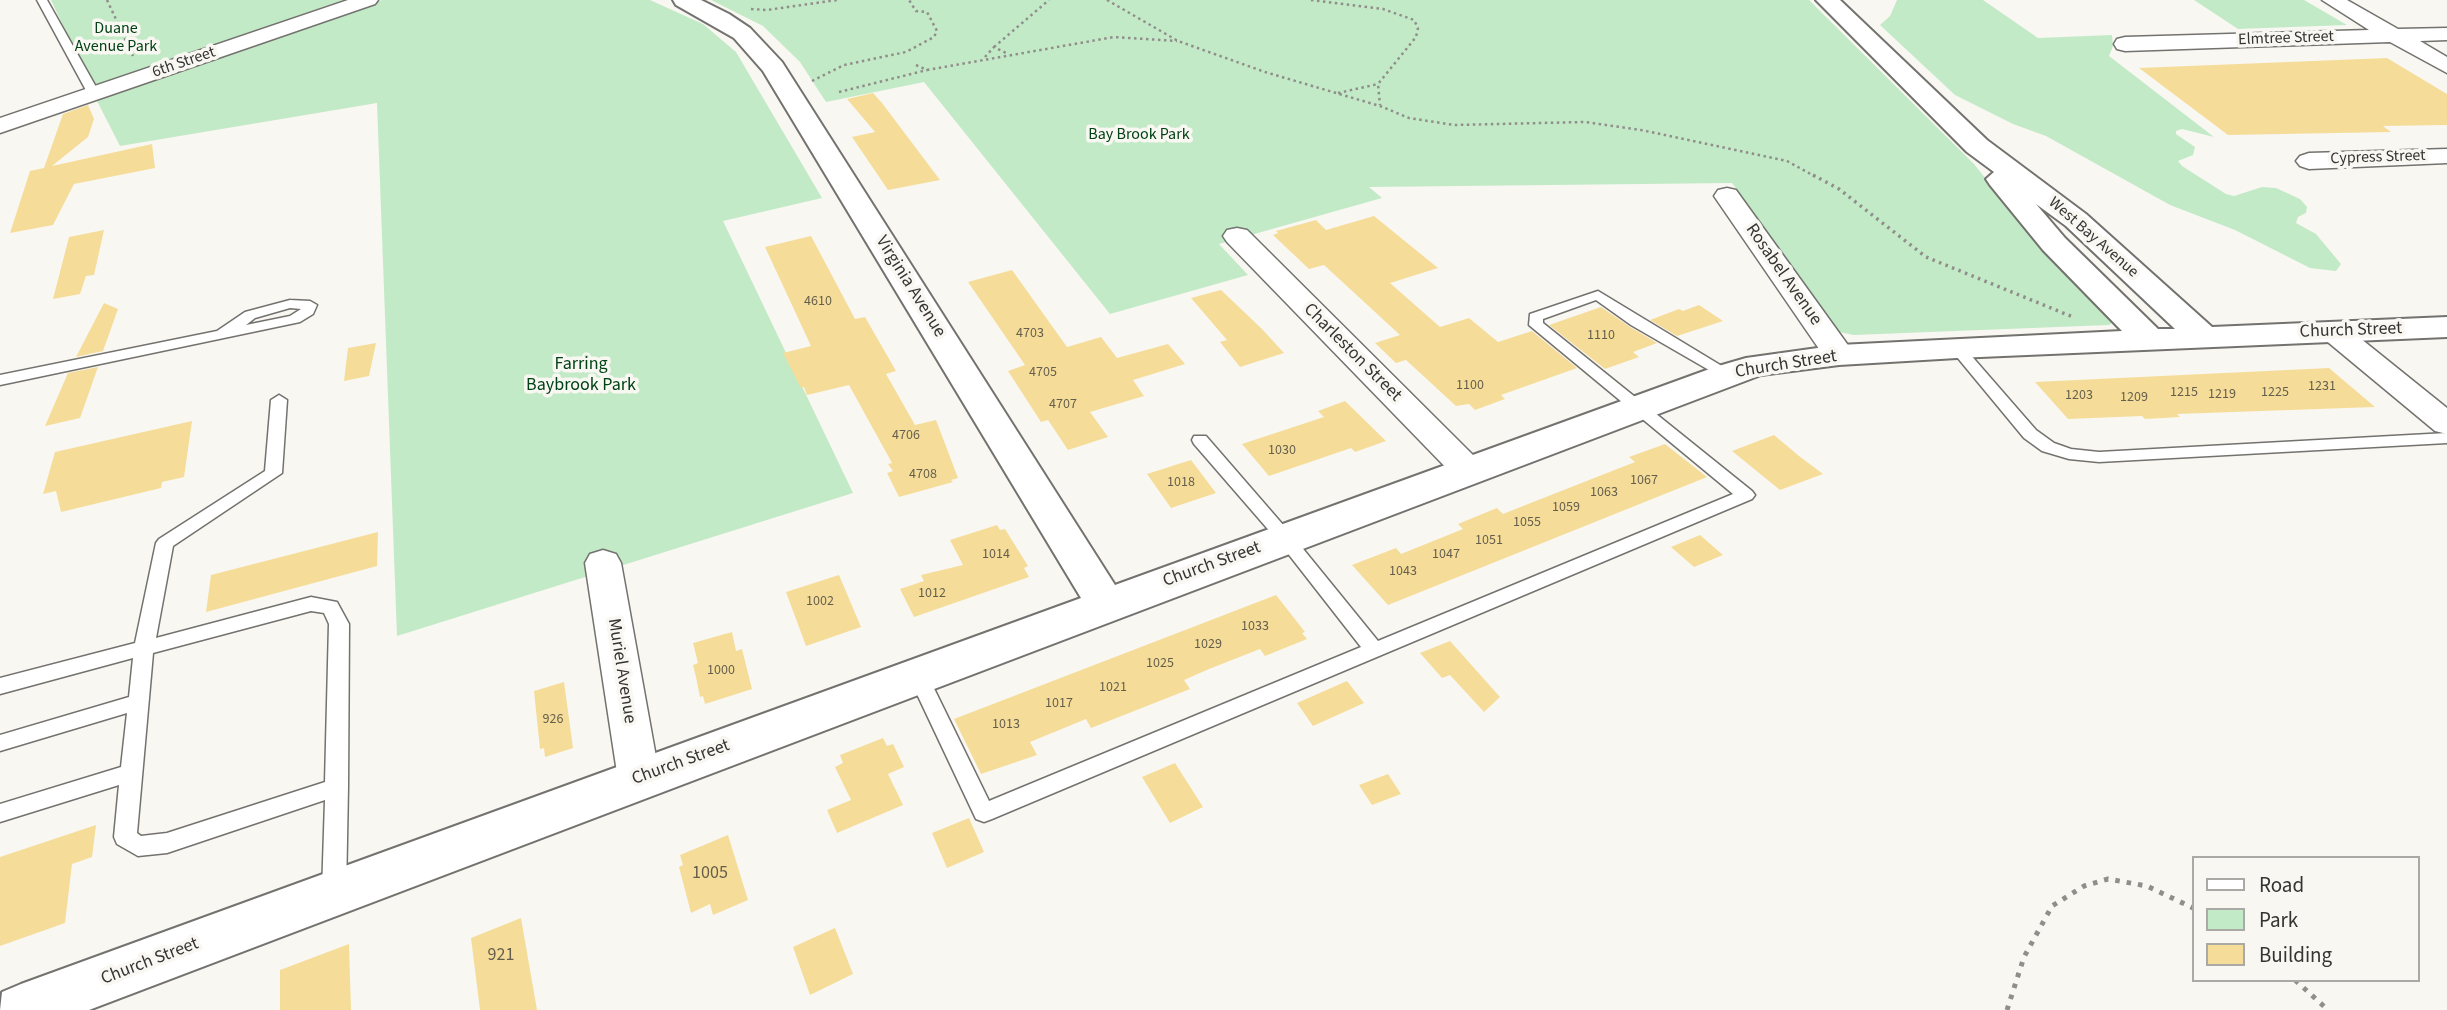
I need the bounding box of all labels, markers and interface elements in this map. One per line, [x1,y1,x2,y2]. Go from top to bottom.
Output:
park label: Duane Avenue Park [75,19,157,57]
street label: Elmtree Street [2238,28,2334,50]
street label: 6th Street [150,43,218,83]
park label: Bay Brook Park [1088,125,1190,145]
street label: Cypress Street [2330,147,2426,169]
street label: West Bay Avenue [2044,194,2142,282]
street label: Rosabel Avenue [1740,220,1826,330]
street label: Virginia Avenue [870,232,950,342]
house number: 4610 [804,294,832,310]
street label: Charleston Street [1298,299,1406,407]
street label: Church Street [2299,318,2403,344]
house number: 4703 [1016,326,1044,342]
house number: 1110 [1587,328,1615,344]
street label: Church Street [1734,346,1838,384]
park label: Farring Baybrook Park [526,354,636,396]
house number: 4705 [1029,365,1057,381]
house number: 1100 [1456,378,1484,394]
house number: 1231 [2308,379,2336,395]
house number: 1215 [2170,385,2198,401]
house number: 1225 [2261,385,2289,401]
house number: 1219 [2208,387,2236,403]
house number: 1203 [2065,388,2093,404]
house number: 1209 [2120,390,2148,406]
house number: 4707 [1049,397,1077,413]
house number: 4706 [892,428,920,444]
house number: 1030 [1268,443,1296,459]
house number: 4708 [909,467,937,483]
house number: 1067 [1630,473,1658,489]
house number: 1018 [1167,475,1195,491]
house number: 1063 [1590,485,1618,501]
house number: 1059 [1552,500,1580,516]
house number: 1055 [1513,515,1541,531]
house number: 1051 [1475,533,1503,549]
street label: Church Street [1160,537,1264,593]
house number: 1014 [982,547,1010,563]
house number: 1047 [1432,547,1460,563]
house number: 1043 [1389,564,1417,580]
house number: 1012 [918,586,946,602]
house number: 1002 [806,594,834,610]
street label: Muriel Avenue [602,617,640,725]
house number: 1033 [1241,619,1269,635]
house number: 1029 [1194,637,1222,653]
house number: 1025 [1146,656,1174,672]
house number: 1000 [707,663,735,679]
house number: 1021 [1099,680,1127,696]
house number: 1017 [1045,696,1073,712]
house number: 926 [543,712,563,728]
house number: 1013 [992,717,1020,733]
street label: Church Street [629,735,733,791]
legend [2192,856,2419,982]
house number: 1005 [692,863,728,885]
text: Road [2259,870,2304,900]
text: Park [2259,905,2298,935]
street label: Church Street [98,934,202,990]
text: Building [2259,940,2332,970]
house number: 921 [488,945,514,967]

